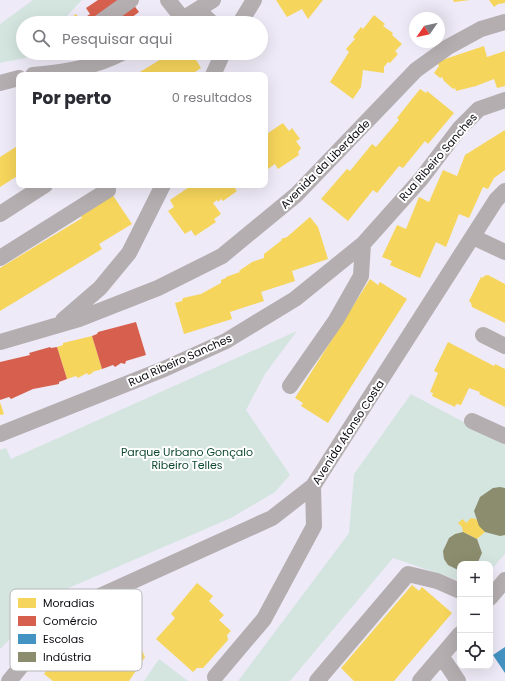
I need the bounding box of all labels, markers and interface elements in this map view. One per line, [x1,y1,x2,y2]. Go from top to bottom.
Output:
north arrow [409,12,445,48]
search box [16,16,268,60]
icon: search [30,27,52,49]
text: Pesquisar aqui [62,28,172,49]
text: Por perto [32,86,111,110]
text: 0 resultados [172,88,252,107]
street label: Rua Ribeiro Sanches [395,109,481,204]
street label: Avenida da Liberdade [277,116,373,212]
street label: Rua Ribeiro Sanches [126,330,235,390]
street label: Avenida Afonso Costa [308,377,388,487]
park label: Parque Urbano Gonçalo Ribeiro Telles [121,444,253,473]
map controls [457,561,493,669]
button: + [457,561,493,597]
legend [10,589,142,671]
text: Moradias [43,595,95,611]
button: − [457,597,493,633]
text: Comércio [43,613,97,629]
text: Escolas [43,631,84,647]
button: locate [457,633,493,669]
text: Indústria [43,649,91,665]

